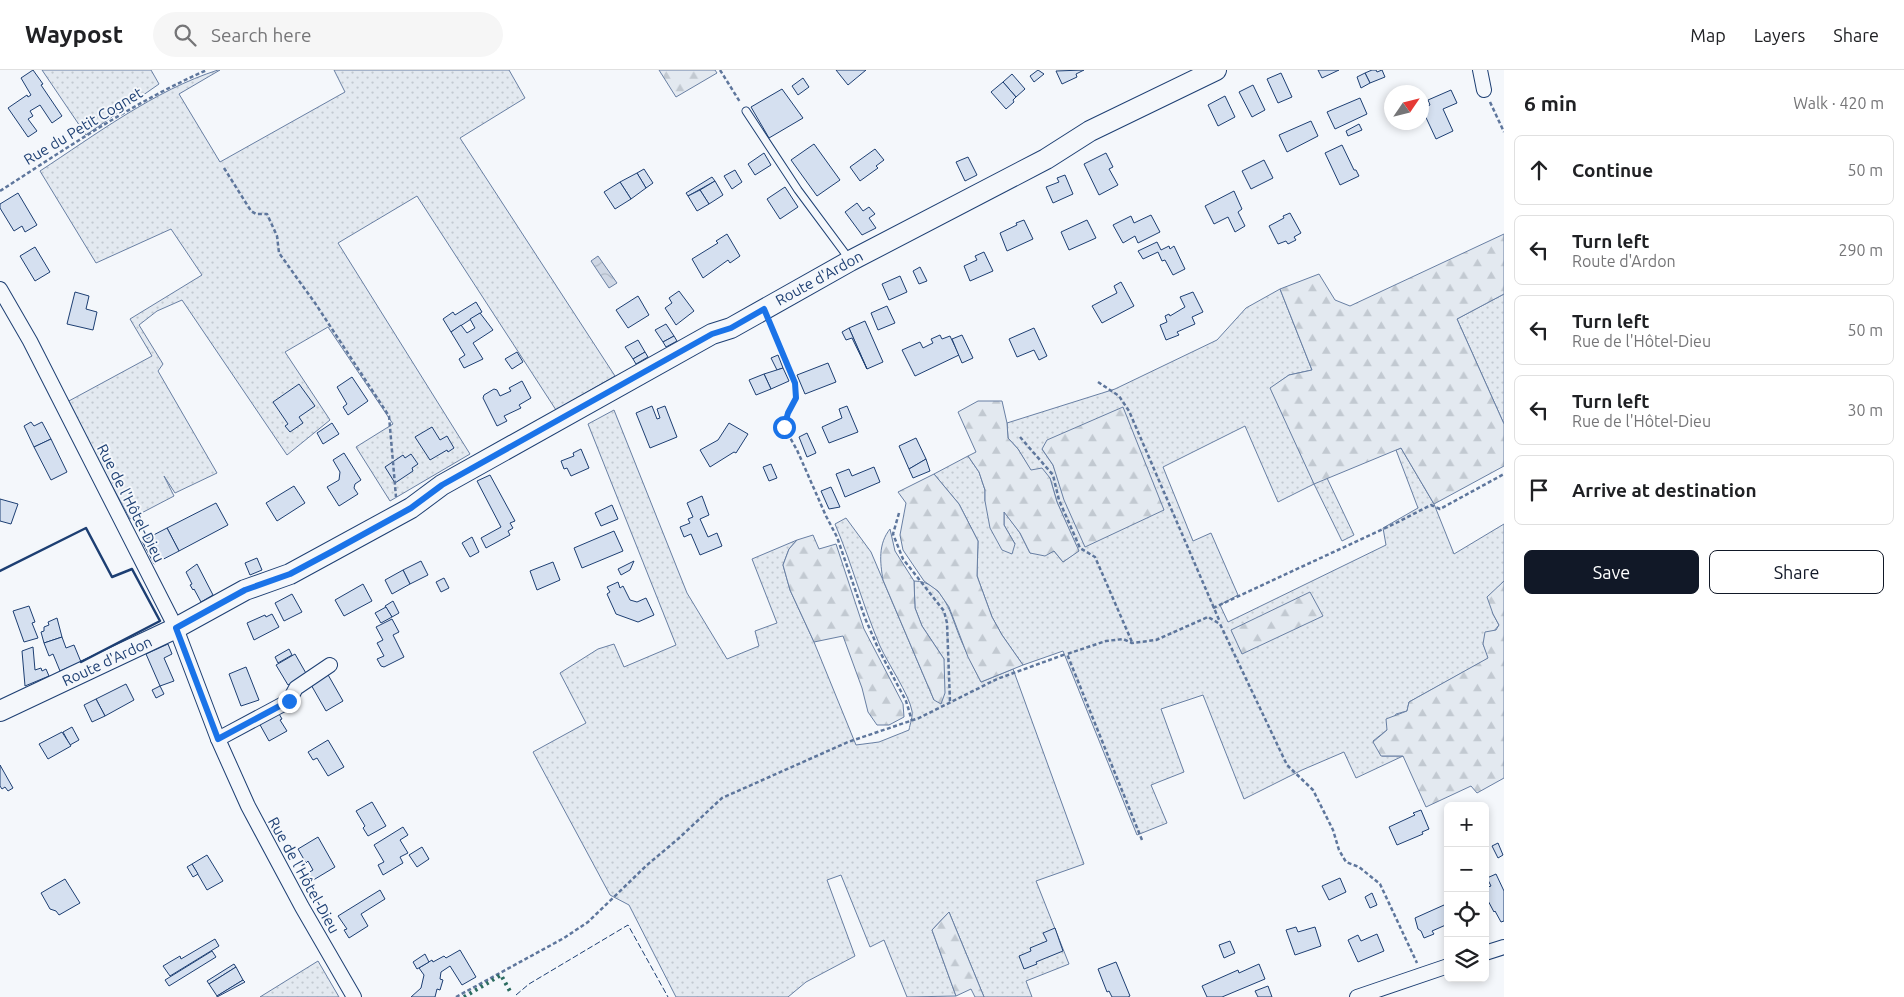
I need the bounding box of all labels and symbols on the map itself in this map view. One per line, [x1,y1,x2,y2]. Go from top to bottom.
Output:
street label: Rue du Petit Cognet [21,84,146,168]
north arrow [1384,85,1429,130]
street label: Route d'Ardon [772,247,866,309]
route start [773,416,796,439]
street label: Rue de l'Hôtel-Dieu [94,441,168,565]
street label: Route d'Ardon [59,633,155,689]
route end [278,690,301,713]
street label: Rue de l'Hôtel-Dieu [265,814,343,936]

